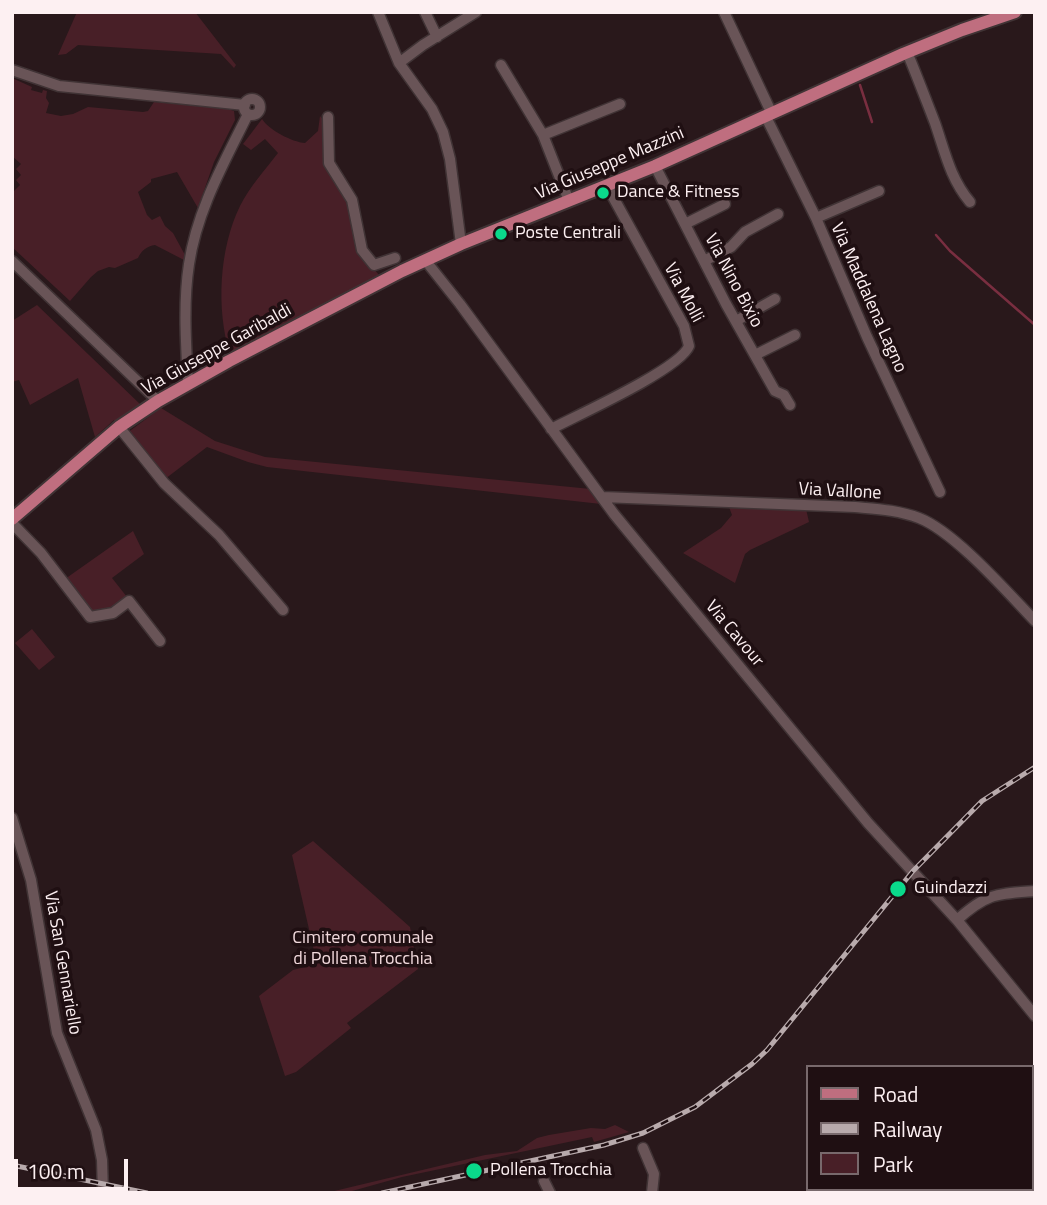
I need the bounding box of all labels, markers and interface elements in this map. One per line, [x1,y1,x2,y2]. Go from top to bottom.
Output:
street label: Via Giuseppe Mazzini [532,123,688,205]
place label: Dance & Fitness [617,182,740,204]
marker: Dance & Fitness [595,185,611,201]
street label: Via Maddalena Lagno [825,220,911,376]
place label: Poste Centrali [515,223,621,245]
marker: Poste Centrali [493,226,509,242]
street label: Via Nino Bixio [699,230,767,332]
street label: Via Molli [658,260,708,326]
street label: Via Giuseppe Garibaldi [138,300,296,400]
street label: Via Vallone [798,479,882,505]
street label: Via Cavour [700,596,768,672]
place label: Guindazzi [914,878,987,900]
marker: Guindazzi [888,879,908,899]
street label: Via San Gennariello [39,890,85,1036]
park label: Cimitero comunale di Pollena Trocchia [292,928,434,970]
legend [806,1065,1033,1191]
text: Road [873,1078,918,1110]
text: Railway [873,1113,942,1145]
scale bar [18,1146,131,1190]
text: Park [873,1148,913,1180]
text: 100 m [27,1155,84,1187]
place label: Pollena Trocchia [490,1160,612,1182]
marker: Pollena Trocchia [464,1161,484,1181]

